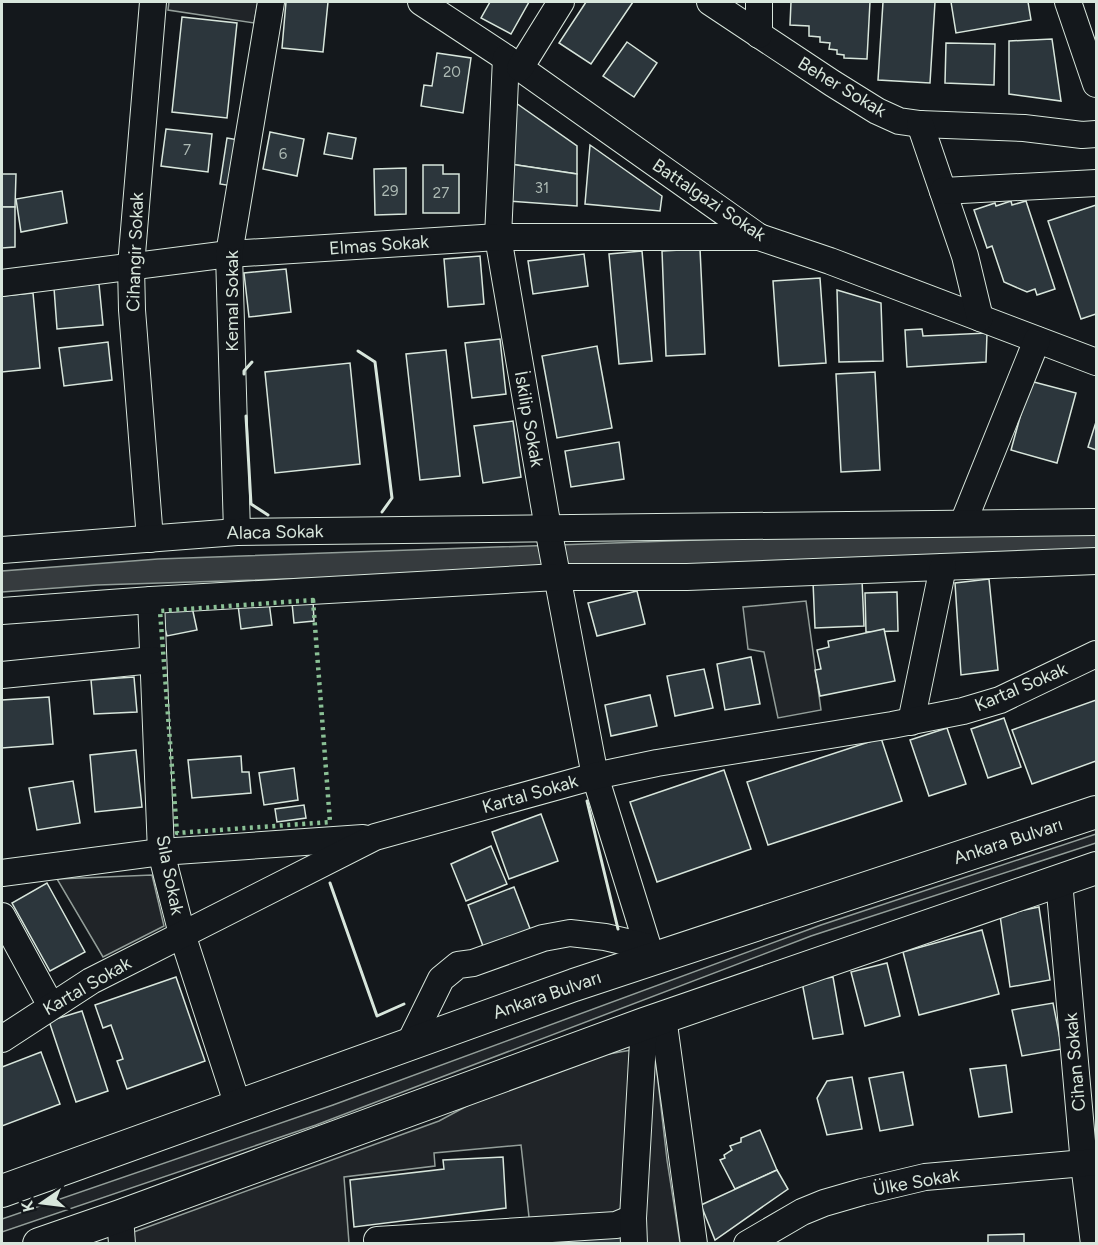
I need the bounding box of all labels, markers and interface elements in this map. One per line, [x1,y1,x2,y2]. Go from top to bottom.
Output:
street label: Beher Sokak [794,52,890,122]
house number: 20 [443,63,461,81]
house number: 7 [183,141,191,159]
house number: 6 [279,145,288,163]
street label: Battalgazi Sokak [648,154,770,246]
house number: 31 [535,179,549,197]
house number: 29 [382,182,398,200]
house number: 27 [433,184,449,202]
street label: Cihangir Sokak [122,192,148,312]
street label: Elmas Sokak [328,231,430,259]
street label: Kemal Sokak [221,250,243,352]
street label: İskilip Sokak [510,369,548,469]
street label: Alaca Sokak [226,520,324,544]
street label: Kartal Sokak [971,658,1071,716]
street label: Kartal Sokak [480,770,581,818]
street label: Ankara Bulvarı [951,813,1065,869]
street label: Sıla Sokak [151,833,189,917]
street label: Kartal Sokak [39,952,135,1020]
street label: Ankara Bulvarı [490,966,604,1024]
street label: Cihan Sokak [1060,1012,1090,1112]
street label: Ülke Sokak [871,1164,961,1200]
north arrow [12,1173,72,1233]
text: K [17,1199,38,1214]

